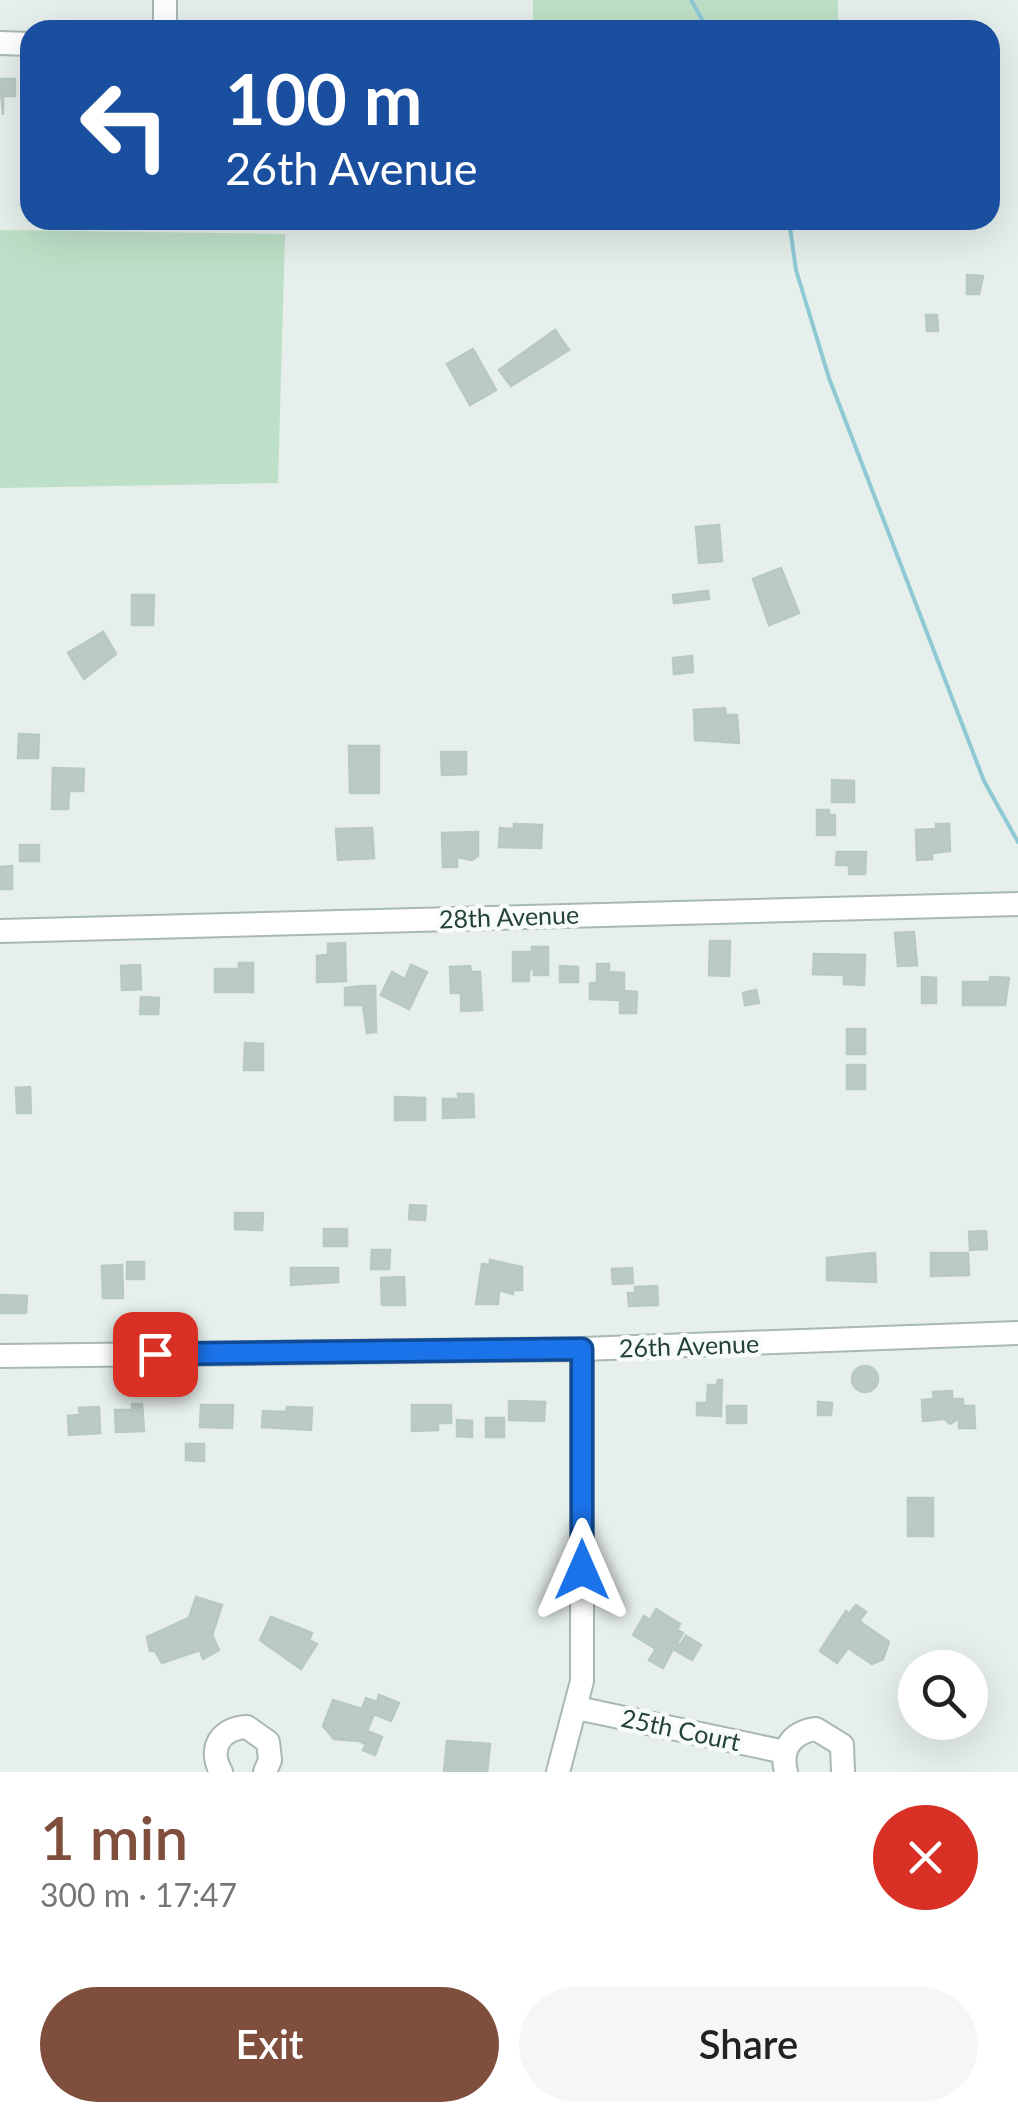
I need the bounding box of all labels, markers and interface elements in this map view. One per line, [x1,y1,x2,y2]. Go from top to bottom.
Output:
text: 100 m [225,56,422,140]
icon: left [60,60,190,190]
text: 26th Avenue [225,141,477,195]
street label: 28th Avenue [438,899,580,933]
pin [113,1312,198,1397]
icon: arrive [128,1327,183,1382]
street label: 26th Avenue [618,1328,760,1362]
position arrow [530,1518,634,1622]
map controls [898,1650,988,1740]
button: search [898,1650,988,1740]
street label: 25th Court [619,1702,743,1756]
text: 1 min [40,1801,188,1873]
button: close [873,1805,978,1910]
text: 300 m · 17:47 [40,1875,237,1914]
button: Exit [40,1987,499,2102]
button: Share [519,1987,978,2102]

